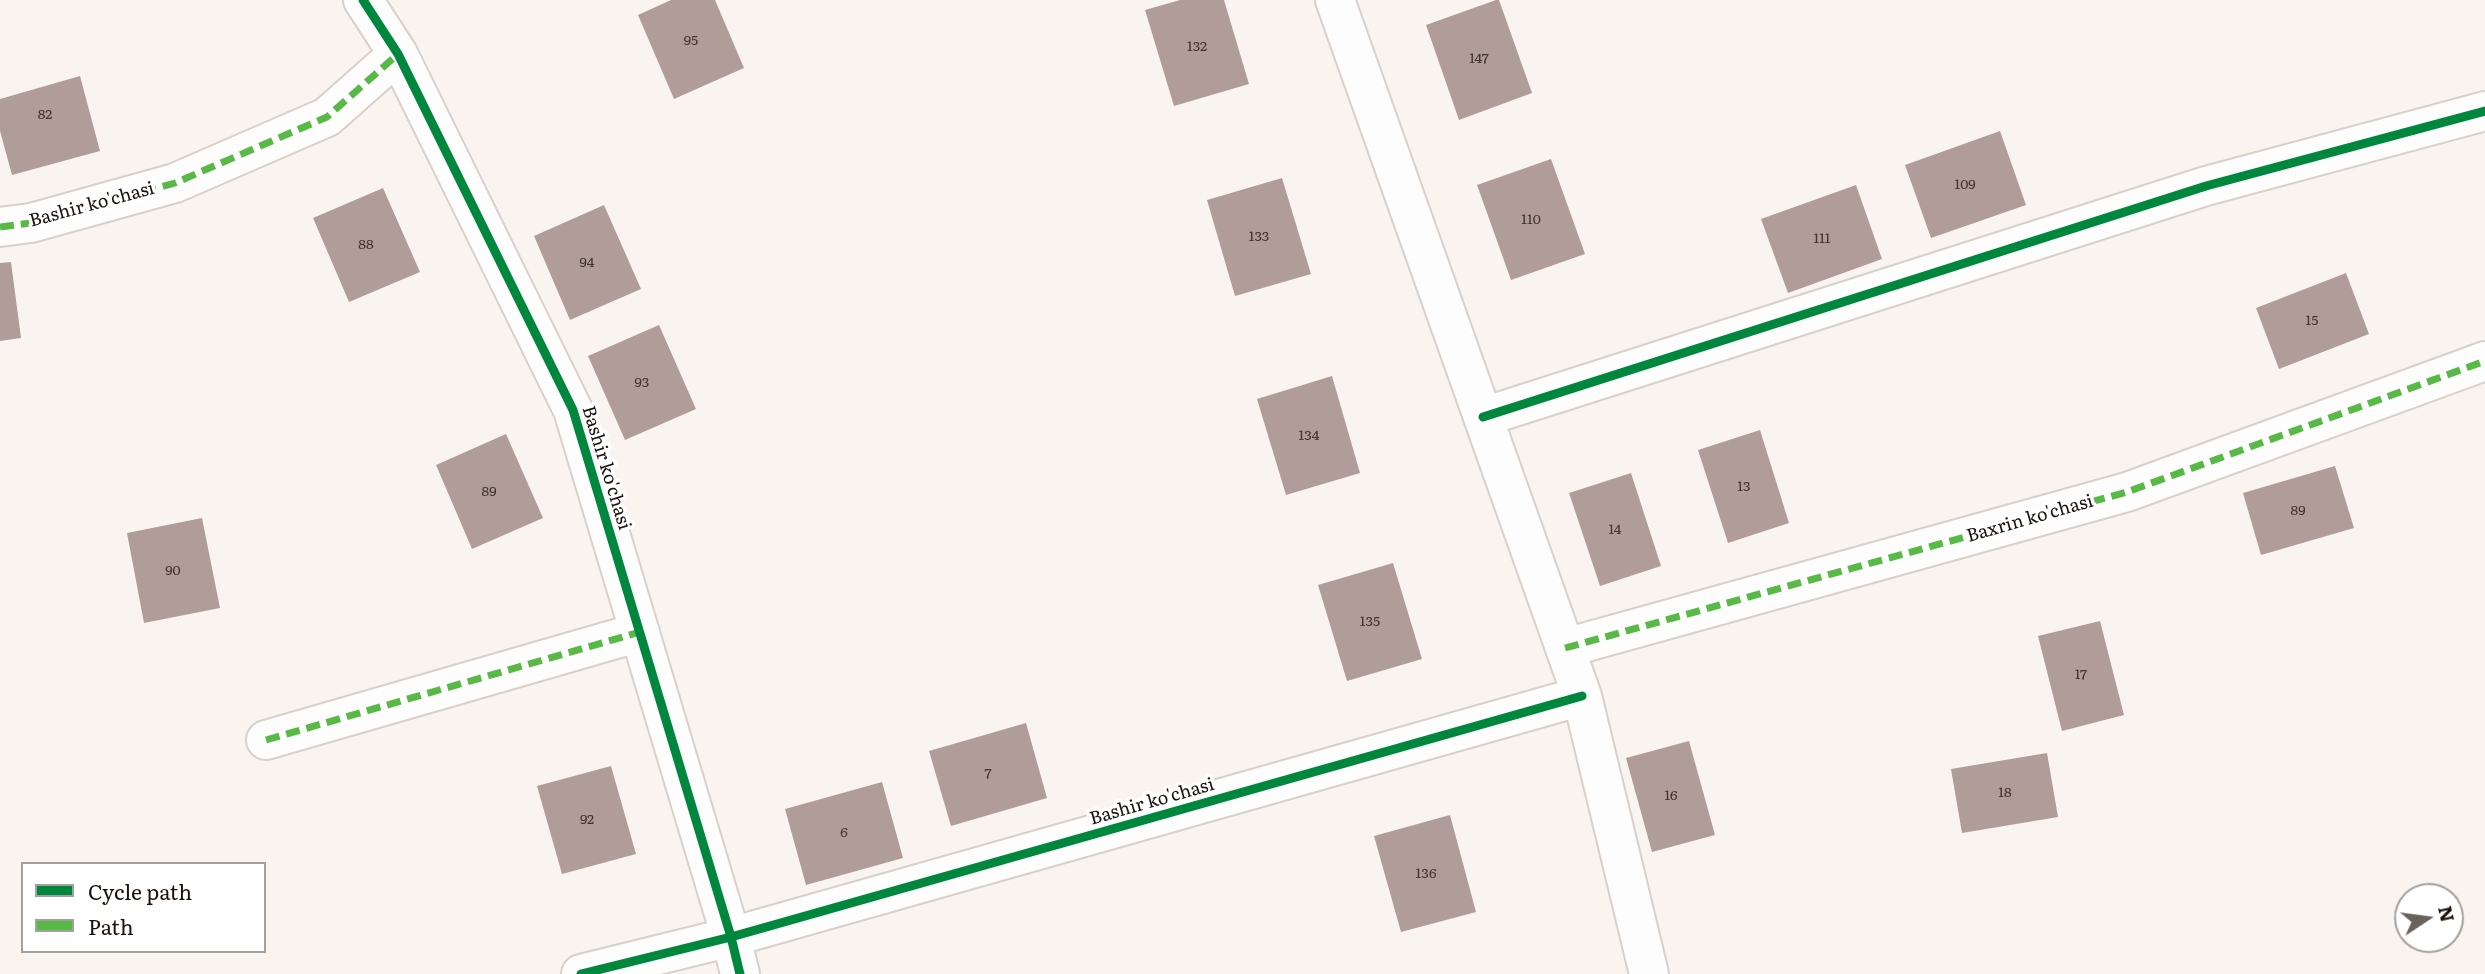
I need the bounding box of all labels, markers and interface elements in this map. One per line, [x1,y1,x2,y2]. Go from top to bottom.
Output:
house number: 95 [684,33,698,49]
house number: 132 [1187,39,1207,55]
house number: 147 [1469,51,1489,67]
house number: 82 [38,107,52,123]
house number: 109 [1954,177,1976,193]
street label: Bashir ko'chasi [27,178,157,232]
house number: 110 [1521,212,1541,228]
house number: 133 [1249,229,1269,245]
house number: 111 [1813,231,1831,247]
house number: 88 [358,237,374,253]
house number: 94 [579,255,595,271]
house number: 15 [2306,313,2318,329]
house number: 93 [635,375,649,391]
street label: Bashir ko'chasi [577,403,635,533]
house number: 134 [1299,428,1319,444]
house number: 13 [1737,479,1751,495]
house number: 89 [481,484,497,500]
street label: Baxrin ko'chasi [1964,491,2096,547]
house number: 89 [2290,503,2306,519]
house number: 14 [1609,522,1621,538]
house number: 90 [165,563,181,579]
house number: 135 [1360,614,1380,630]
house number: 17 [2075,667,2087,683]
house number: 7 [984,766,992,782]
street label: Bashir ko'chasi [1087,774,1217,830]
house number: 18 [1998,785,2012,801]
house number: 16 [1664,788,1678,804]
house number: 92 [580,812,594,828]
house number: 6 [840,825,848,841]
legend [21,862,266,953]
house number: 136 [1416,866,1436,882]
text: Cycle path [88,875,192,906]
north arrow [2394,883,2464,953]
text: N [2432,903,2463,925]
text: Path [88,910,134,941]

